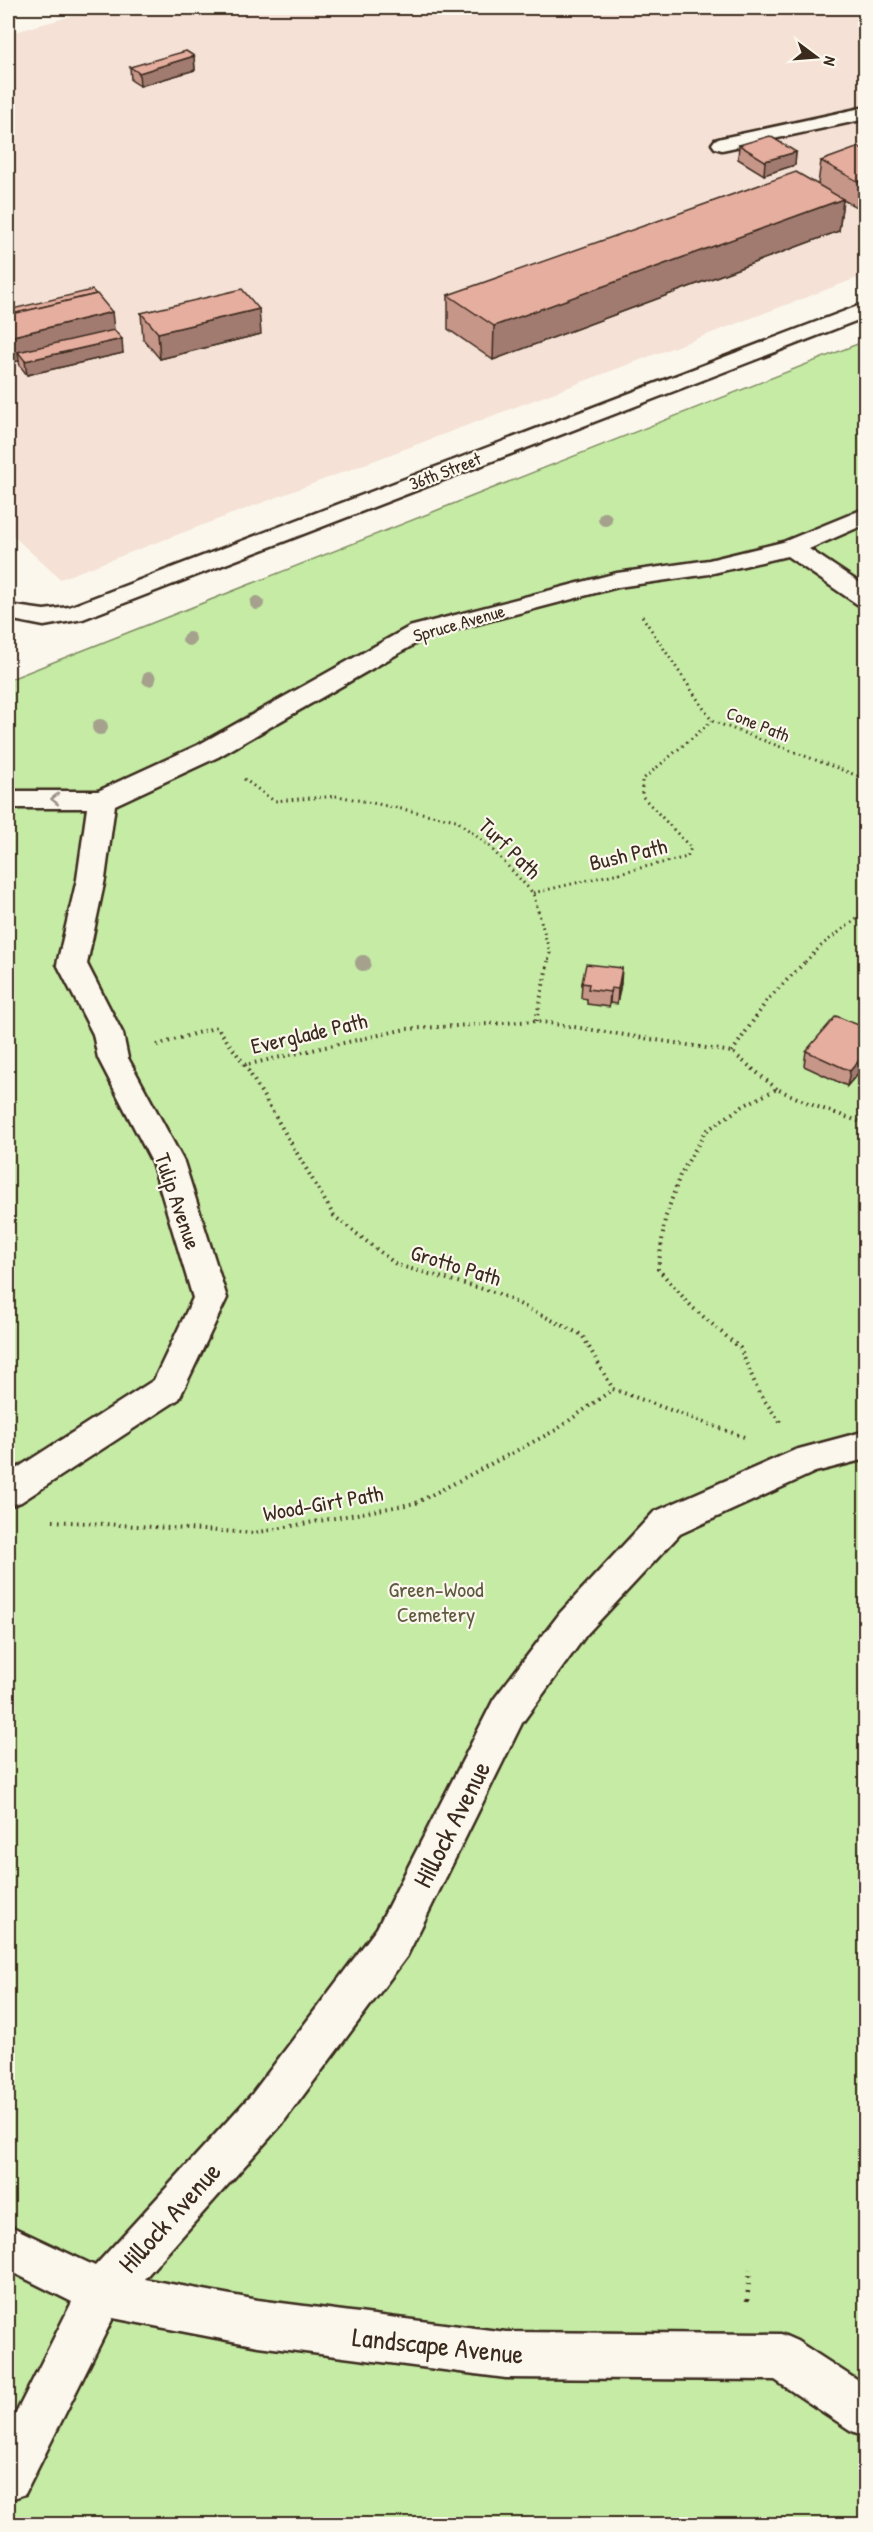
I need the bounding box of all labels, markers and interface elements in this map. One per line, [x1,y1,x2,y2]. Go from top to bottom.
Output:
north arrow [786,27,846,87]
text: N [819,54,842,69]
street label: 36th Street [405,446,485,496]
street label: Spruce Avenue [410,598,508,648]
street label: Cone Path [723,700,794,748]
one-way arrow [50,793,59,806]
street label: Turf Path [472,811,548,885]
street label: Bush Path [586,831,670,877]
street label: Everglade Path [248,1005,370,1061]
street label: Tulip Avenue [148,1149,209,1253]
street label: Grotto Path [407,1237,505,1293]
street label: Wood-Girt Path [261,1478,385,1528]
park label: Green-Wood Cemetery [388,1574,484,1629]
street label: Hillock Avenue [404,1754,498,1893]
street label: Hillock Avenue [110,2154,229,2280]
street label: Landscape Avenue [351,2318,526,2373]

